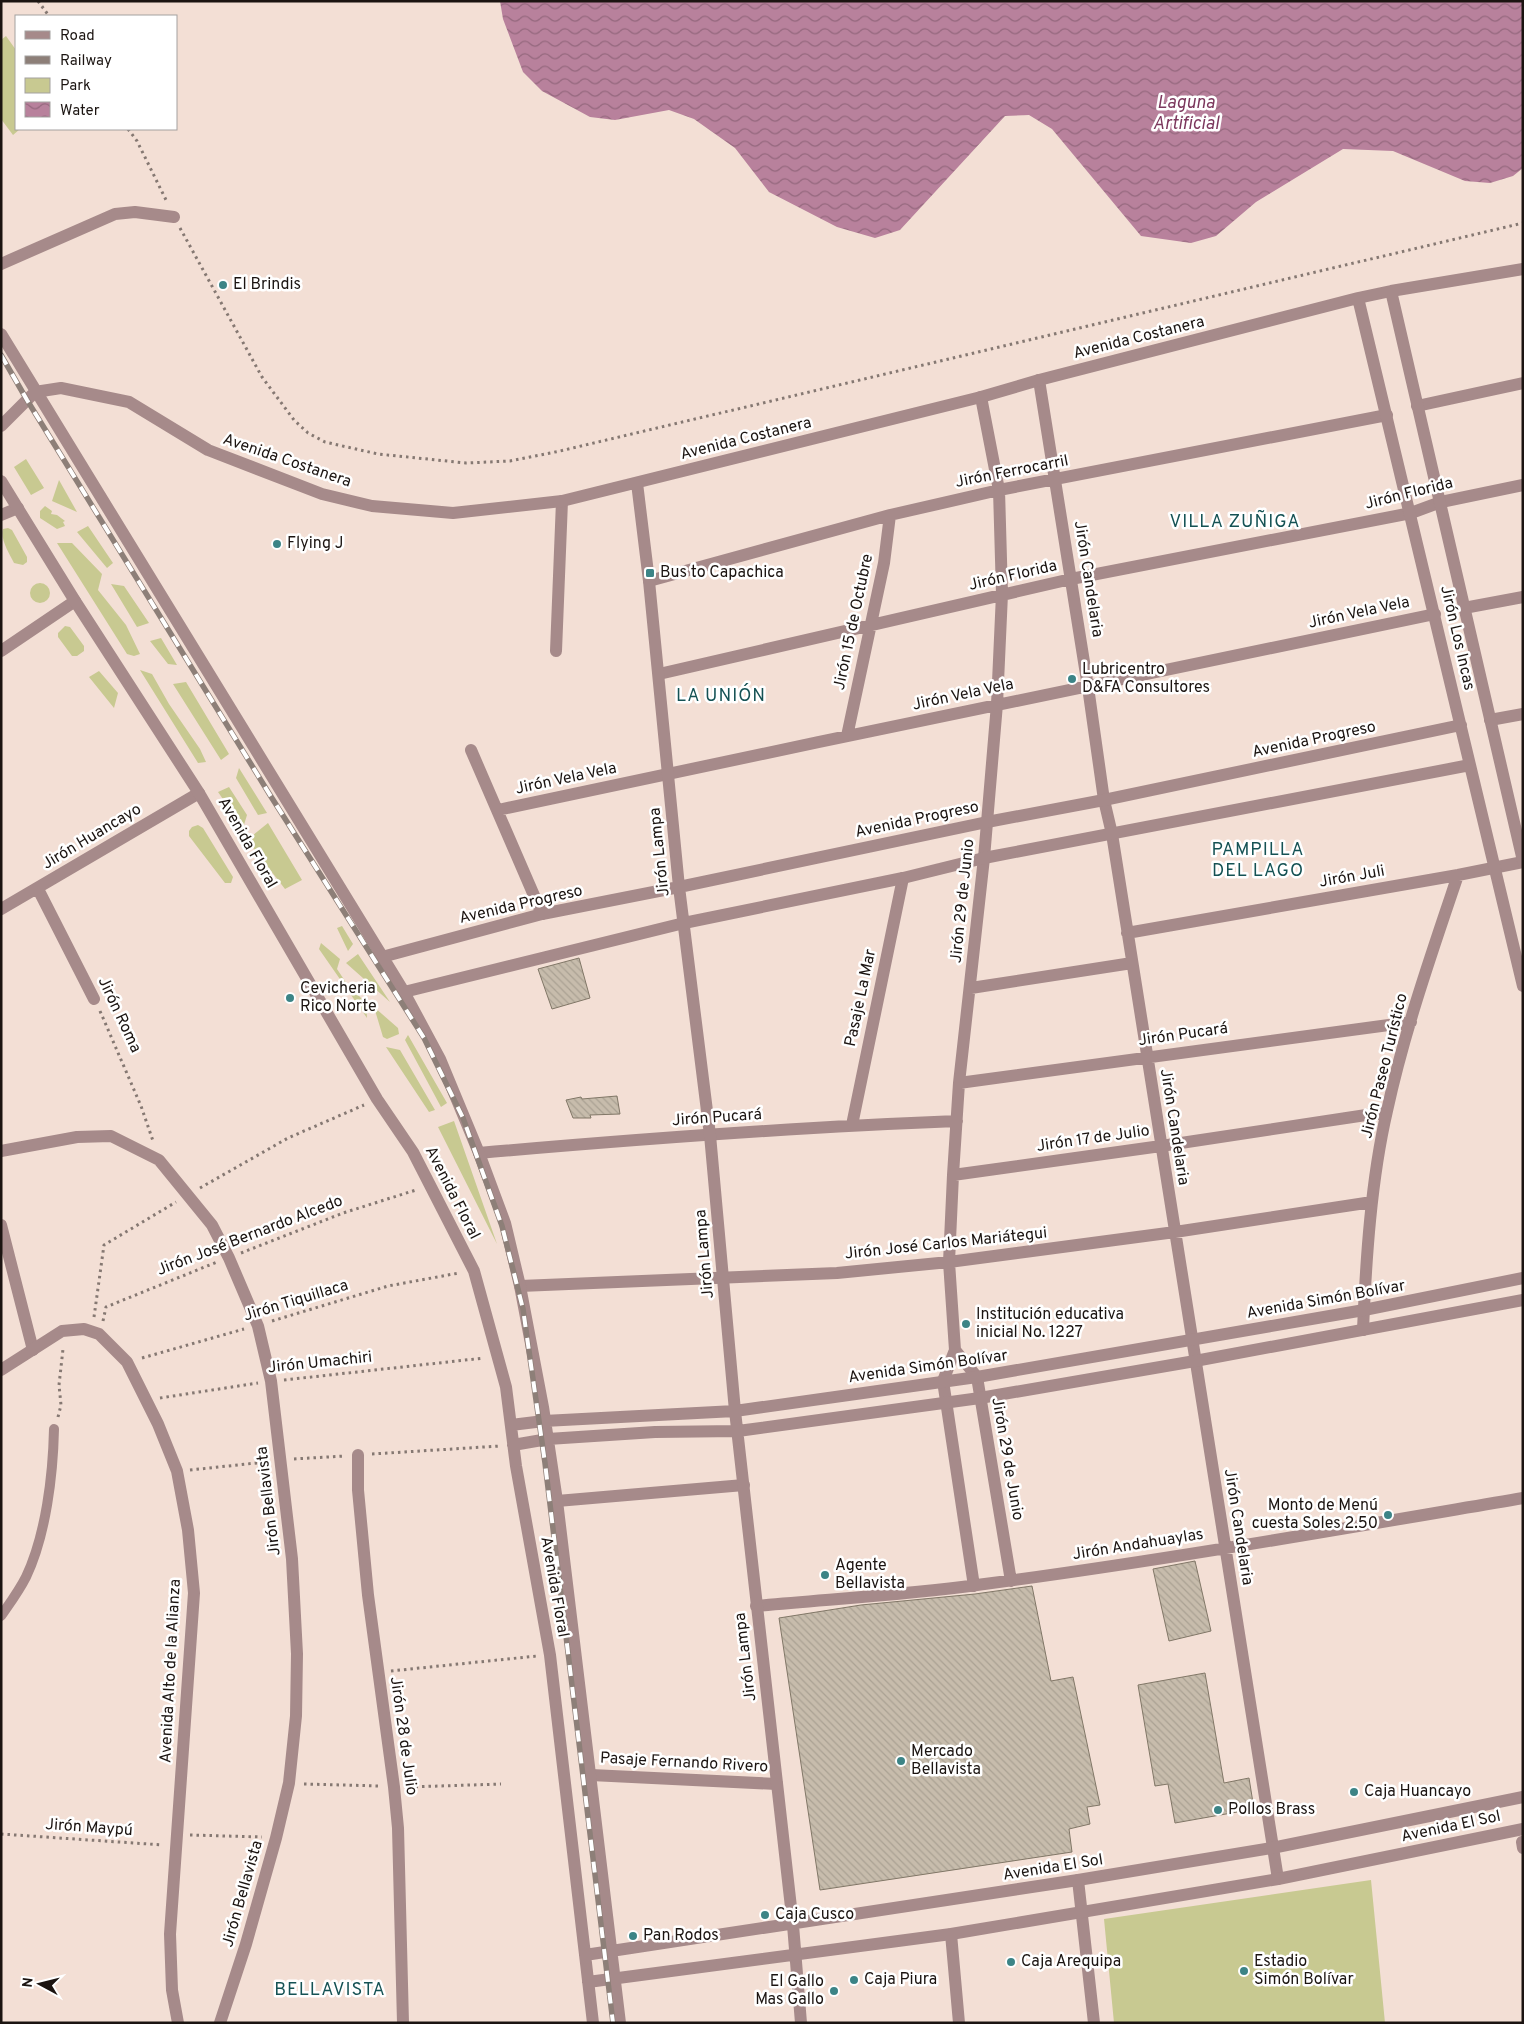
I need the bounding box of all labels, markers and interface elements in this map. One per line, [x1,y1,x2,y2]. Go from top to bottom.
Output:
legend [15,15,178,130]
text: Road [60,27,95,46]
text: Railway [60,52,112,71]
text: Park [60,77,91,96]
water label: Laguna Artificial [1153,92,1221,136]
text: Water [60,102,100,121]
place label: El Brindis [233,275,301,295]
marker: El Brindis [217,279,229,291]
street label: Avenida Costanera [1071,312,1207,364]
street label: Avenida Costanera [678,413,814,465]
street label: Avenida Costanera [220,430,354,492]
street label: Jirón Ferrocarril [954,451,1070,493]
street label: Jirón Florida [1363,473,1455,515]
district label: VILLA ZUÑIGA [1169,509,1301,534]
street label: Jirón Candelaria [1069,519,1107,639]
place label: Flying J [287,534,343,554]
marker: Flying J [271,538,283,550]
street label: Jirón 15 de Octubre [830,552,878,692]
street label: Jirón Florida [967,556,1059,596]
place label: Bus to Capachica [660,563,784,583]
marker: Bus to Capachica [644,567,656,579]
street label: Jirón Los Incas [1435,584,1479,692]
street label: Jirón Vela Vela [1307,593,1411,633]
place label: Lubricentro D&FA Consultores [1082,660,1210,698]
marker: Lubricentro D&FA Consultores [1066,673,1078,685]
street label: Jirón Vela Vela [911,675,1015,715]
district label: LA UNIÓN [676,683,766,708]
street label: Avenida Progreso [1250,717,1378,763]
street label: Jirón Vela Vela [514,759,618,799]
street label: Avenida Floral [213,794,281,892]
street label: Avenida Progreso [853,797,981,843]
street label: Jirón Huancayo [39,800,145,874]
street label: Jirón Lampa [645,807,675,897]
street label: Jirón 29 de Junio [947,838,979,964]
district label: PAMPILLA DEL LAGO [1212,839,1304,883]
street label: Jirón Juli [1318,861,1386,893]
street label: Avenida Progreso [457,881,585,929]
street label: Pasaje La Mar [841,947,881,1049]
street label: Jirón Roma [93,974,145,1056]
place label: Cevicheria Rico Norte [300,979,377,1017]
street label: Jirón Paseo Turístico [1357,991,1413,1141]
marker: Cevicheria Rico Norte [284,992,296,1004]
street label: Jirón Pucará [1137,1019,1229,1051]
street label: Jirón Candelaria [1155,1067,1193,1187]
street label: Jirón Pucará [671,1105,763,1131]
street label: Jirón 17 de Julio [1035,1121,1151,1157]
street label: Avenida Floral [420,1143,484,1243]
street label: Jirón José Bernardo Alcedo [154,1191,346,1281]
street label: Jirón Lampa [691,1209,719,1299]
street label: Jirón José Carlos Mariátegui [844,1223,1048,1265]
street label: Jirón Tiquillaca [241,1276,351,1326]
street label: Avenida Simón Bolívar [1245,1276,1407,1324]
place label: Institución educativa inicial No. 1227 [976,1305,1124,1343]
marker: Institución educativa inicial No. 1227 [960,1318,972,1330]
street label: Avenida Simón Bolívar [847,1346,1009,1388]
street label: Jirón Umachiri [267,1348,373,1378]
street label: Jirón 29 de Junio [986,1396,1028,1522]
street label: Jirón Bellavista [252,1445,286,1557]
street label: Jirón Candelaria [1219,1467,1257,1587]
place label: Monto de Menú cuesta Soles 2.50 [1252,1496,1378,1534]
marker: Monto de Menú cuesta Soles 2.50 [1382,1509,1394,1521]
street label: Jirón Andahuaylas [1071,1525,1205,1565]
street label: Avenida Floral [535,1535,573,1639]
place label: Agente Bellavista [835,1556,905,1594]
marker: Agente Bellavista [819,1569,831,1581]
street label: Avenida Alto de la Alianza [156,1578,186,1764]
street label: Jirón Lampa [731,1611,761,1703]
street label: Jirón 28 de Julio [385,1675,421,1797]
place label: Mercado Bellavista [911,1742,981,1780]
street label: Pasaje Fernando Rivero [599,1749,769,1777]
marker: Mercado Bellavista [895,1755,907,1767]
place label: Caja Huancayo [1364,1782,1471,1802]
marker: Caja Huancayo [1348,1786,1360,1798]
place label: Pollos Brass [1228,1800,1315,1820]
marker: Pollos Brass [1212,1804,1224,1816]
street label: Avenida El Sol [1399,1807,1503,1847]
street label: Jirón Maypú [45,1815,133,1841]
street label: Jirón Bellavista [218,1838,268,1950]
street label: Avenida El Sol [1001,1850,1105,1886]
place label: Caja Cusco [775,1905,854,1925]
marker: Caja Cusco [759,1909,771,1921]
place label: Pan Rodos [643,1926,719,1946]
marker: Pan Rodos [627,1930,639,1942]
place label: Caja Arequipa [1021,1952,1121,1972]
place label: Estadio Simón Bolívar [1254,1952,1354,1990]
marker: Caja Arequipa [1005,1956,1017,1968]
north arrow [15,1959,65,2009]
marker: Estadio Simón Bolívar [1238,1965,1250,1977]
place label: Caja Piura [864,1970,937,1990]
place label: El Gallo Mas Gallo [755,1972,824,2010]
marker: Caja Piura [848,1974,860,1986]
text: N [20,1977,38,1989]
district label: BELLAVISTA [274,1979,386,2002]
marker: El Gallo Mas Gallo [828,1985,840,1997]

